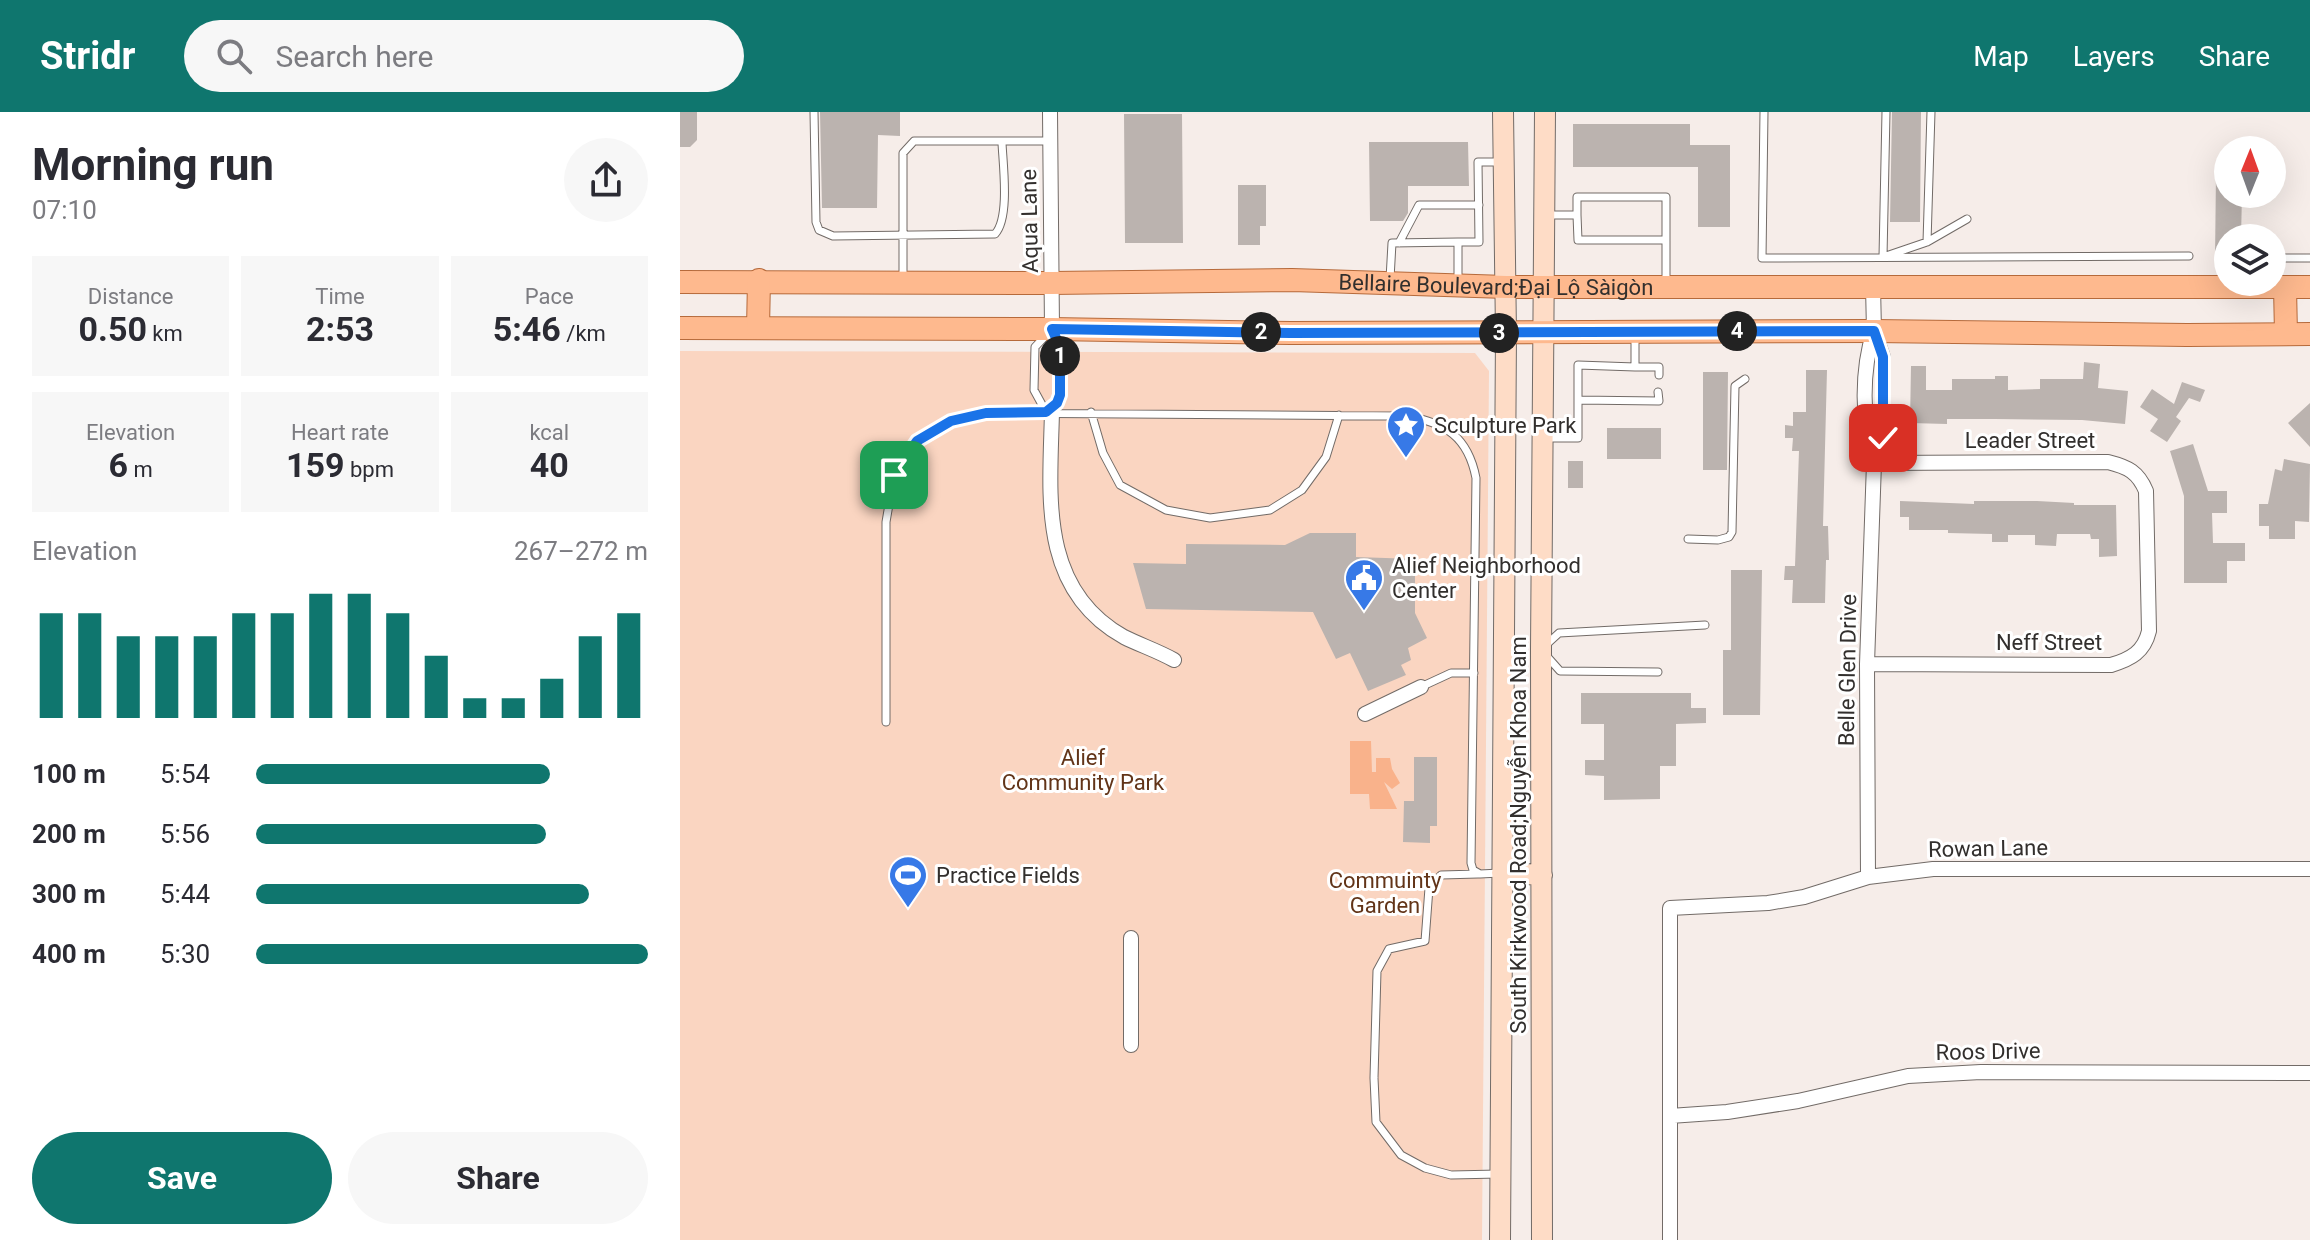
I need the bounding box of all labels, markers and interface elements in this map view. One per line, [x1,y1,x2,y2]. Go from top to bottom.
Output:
search box [184,20,744,92]
text: Stridr [40,34,136,78]
icon: search [212,34,256,78]
text: Search here [276,39,433,74]
text: Map [1973,40,2029,73]
text: Layers [2073,40,2155,73]
text: Share [2199,40,2270,73]
north arrow [2214,136,2286,208]
map controls [2214,136,2286,296]
button: share [564,138,648,222]
text: Morning run [32,139,274,191]
street label: Aqua Lane [1016,169,1043,273]
text: 07:10 [32,195,97,225]
button: layers [2214,224,2286,296]
street label: Bellaire Boulevard;Đại Lộ Sàigòn [1338,270,1653,300]
text: Distance [88,284,173,309]
text: Time [315,284,365,309]
text: Pace [525,284,574,309]
text: 0.50 [79,309,147,349]
text: 2:53 [306,309,374,349]
text: 5:46 [493,309,561,349]
pin: 4 [1717,311,1757,351]
pin: 2 [1241,312,1281,352]
pin: 3 [1479,313,1519,353]
text: 4 [1731,318,1743,343]
text: 2 [1255,319,1267,344]
text: 3 [1493,320,1505,345]
text: km [147,321,183,346]
text: /km [561,321,606,346]
pin: 1 [1040,336,1080,376]
text: 1 [1054,343,1066,368]
place icon: Sculpture Park [1385,404,1427,459]
pin [1849,404,1917,472]
place label: Sculpture Park [1434,413,1577,438]
icon: check [1861,416,1905,460]
text: Elevation [86,420,175,445]
text: Heart rate [291,420,389,445]
text: kcal [529,420,569,445]
street label: Leader Street [1965,428,2095,453]
pin [860,441,928,509]
text: 6 [109,445,128,485]
text: 159 [286,445,345,485]
text: 40 [530,445,569,485]
icon: arrive [872,453,916,497]
text: m [128,457,153,482]
text: bpm [345,457,394,482]
text: Elevation [32,536,137,566]
text: 267–272 m [514,536,648,566]
place label: Alief Neighborhood Center [1392,553,1581,603]
public building icon: Alief Neighborhood Center [1343,557,1385,612]
street label: Belle Glen Drive [1834,594,1861,746]
street label: Neff Street [1996,630,2102,655]
street label: South Kirkwood Road;Nguyễn Khoa Nam [1506,636,1531,1034]
park label: Alief Community Park [1002,745,1165,795]
text: 100 m [32,759,106,789]
text: 5:54 [160,759,210,789]
text: 200 m [32,819,106,849]
text: 5:56 [160,819,210,849]
street label: Rowan Lane [1928,835,2048,862]
sports icon: Practice Fields [887,854,929,909]
place label: Practice Fields [936,863,1080,888]
park label: Commuinty Garden [1329,868,1442,918]
text: 300 m [32,879,106,909]
text: 5:44 [160,879,210,909]
text: 400 m [32,939,106,969]
text: 5:30 [160,939,210,969]
street label: Roos Drive [1935,1038,2041,1065]
button: Save [32,1132,332,1224]
button: Share [348,1132,648,1224]

